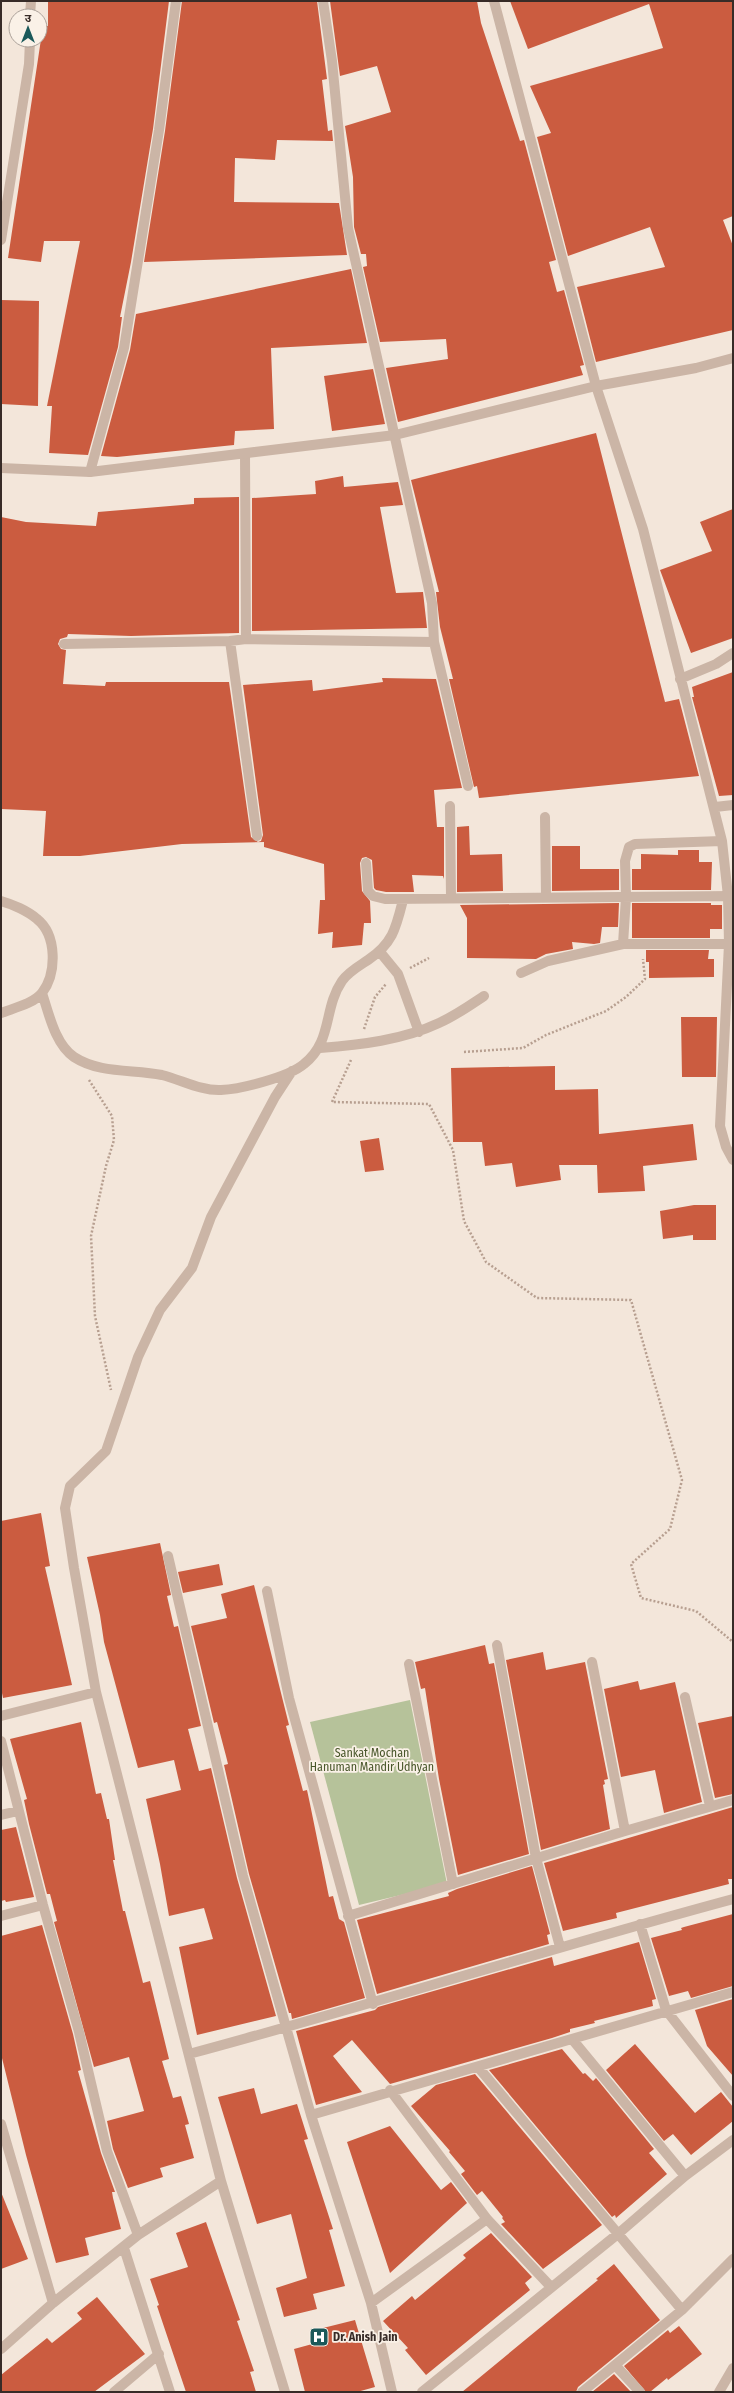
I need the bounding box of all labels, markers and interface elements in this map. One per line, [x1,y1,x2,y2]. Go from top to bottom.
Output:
north arrow [8,8,48,48]
text: उ [25,12,32,25]
park label: Sankat Mochan Hanuman Mandir Udhyan [310,1746,434,1774]
hospital icon: Dr. Anish Jain [308,2326,330,2348]
place label: Dr. Anish Jain [333,2330,398,2344]

